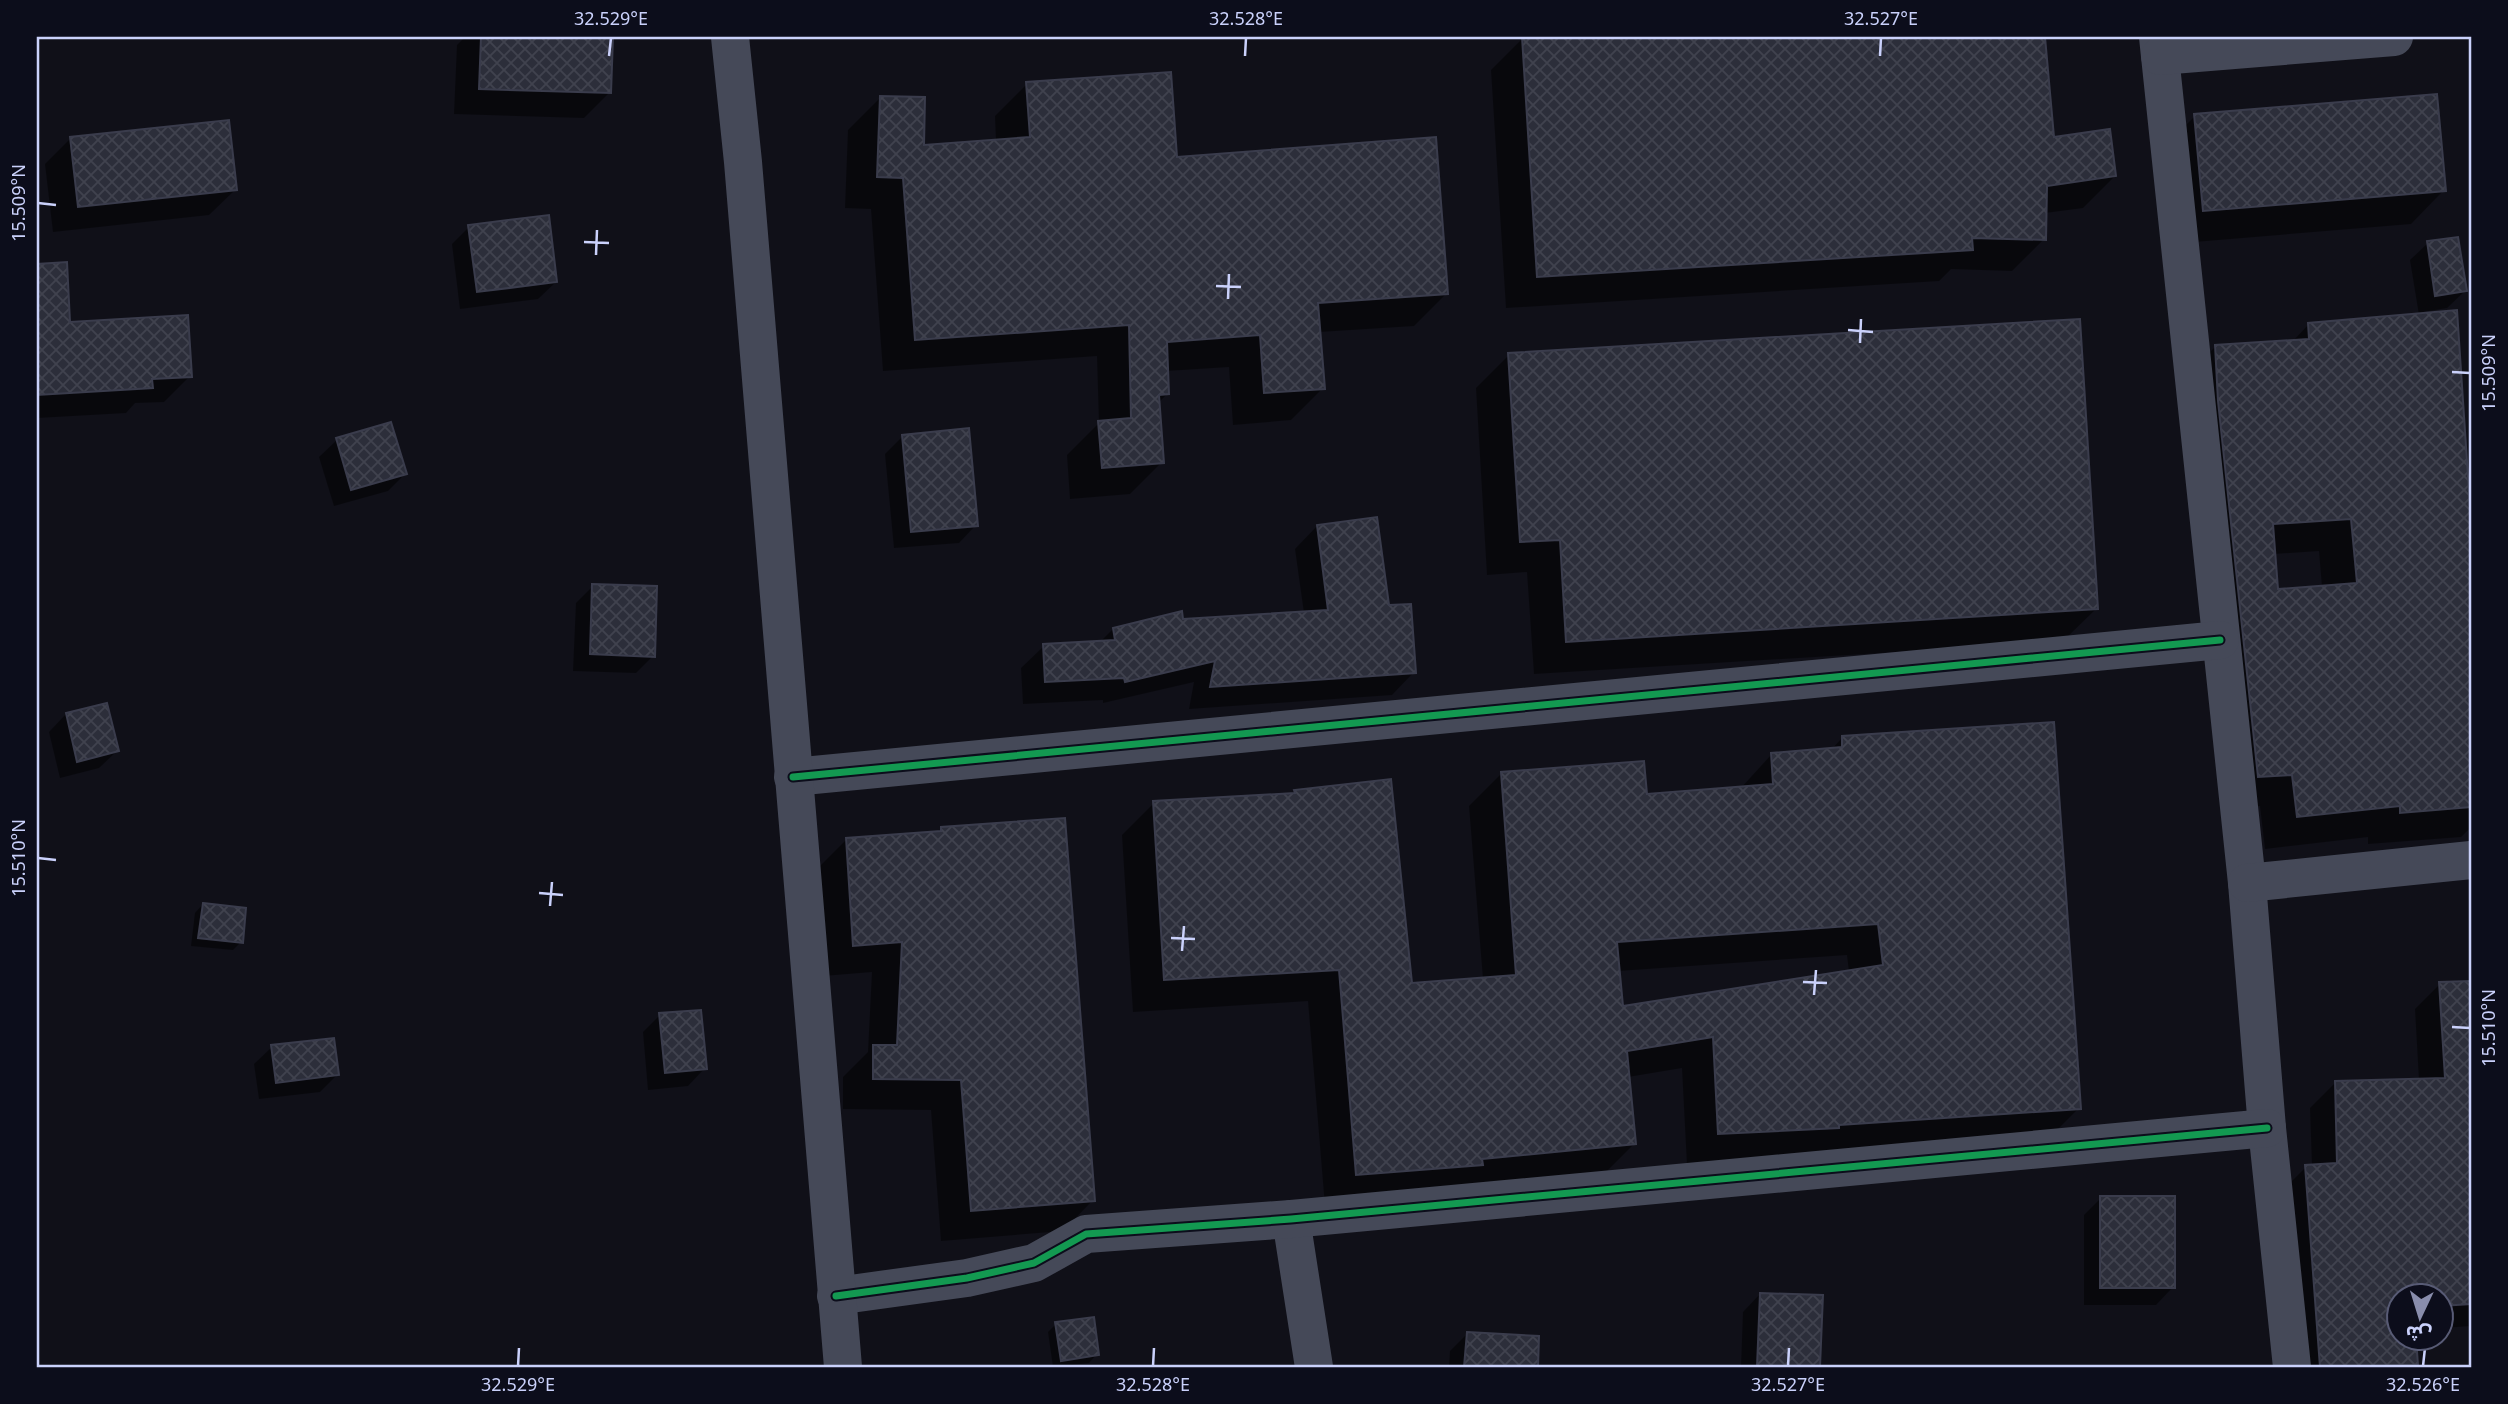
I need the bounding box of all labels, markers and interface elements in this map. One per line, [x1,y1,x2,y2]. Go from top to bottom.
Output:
text: 32.529°E [574,6,648,30]
text: 32.528°E [1209,6,1283,30]
text: 32.527°E [1844,6,1918,30]
text: 15.509°N [6,164,30,242]
text: 15.509°N [2476,334,2500,412]
text: 15.510°N [6,819,30,897]
text: 15.510°N [2476,989,2500,1067]
north arrow [2386,1282,2456,1352]
text: ش [2405,1320,2433,1348]
text: 32.529°E [481,1372,555,1396]
text: 32.528°E [1116,1372,1190,1396]
text: 32.527°E [1751,1372,1825,1396]
text: 32.526°E [2386,1372,2460,1396]

